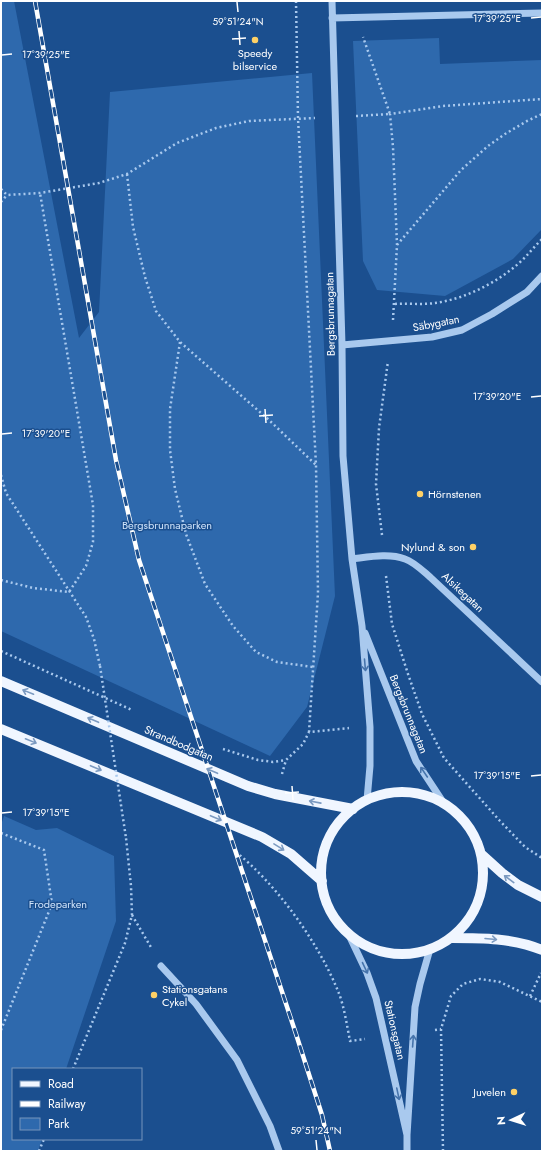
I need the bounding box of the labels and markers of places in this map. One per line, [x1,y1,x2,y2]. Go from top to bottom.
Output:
marker: Speedy bilservice [250,35,260,45]
place label: Speedy bilservice [233,45,278,74]
place label: Hörnstenen [428,486,481,502]
marker: Hörnstenen [415,489,425,499]
place label: Nylund & son [401,539,465,555]
marker: Nylund & son [468,542,478,552]
place label: Stationsgatans Cykel [162,981,228,1010]
marker: Stationsgatans Cykel [149,990,159,1000]
place label: Juvelen [471,1084,506,1100]
marker: Juvelen [509,1087,519,1097]

